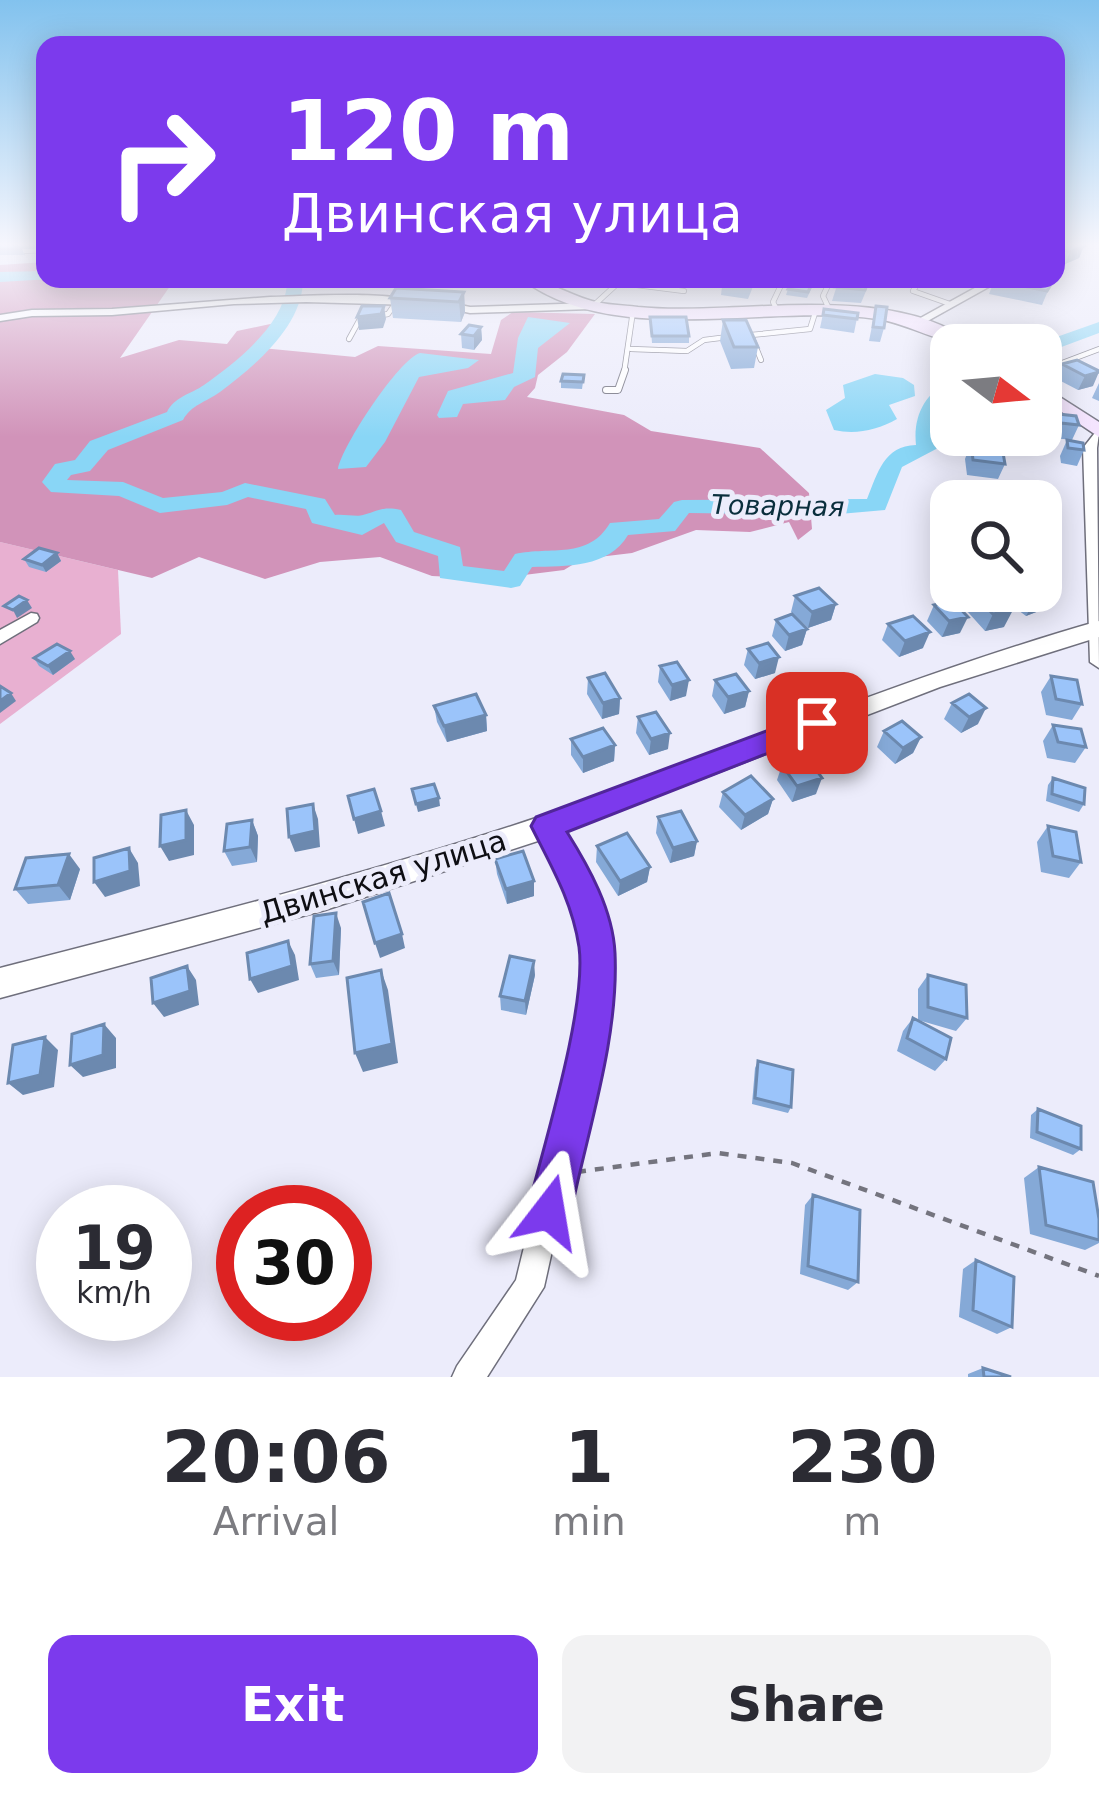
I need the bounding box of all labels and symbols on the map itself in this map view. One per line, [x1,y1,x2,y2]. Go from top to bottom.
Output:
north arrow [930,324,1062,456]
water label: Товарная [711,489,845,522]
pin [766,672,868,774]
street label: Двинская улица [255,822,510,931]
position arrow [486,1149,612,1275]
speed limit sign: 30 [216,1185,372,1341]

